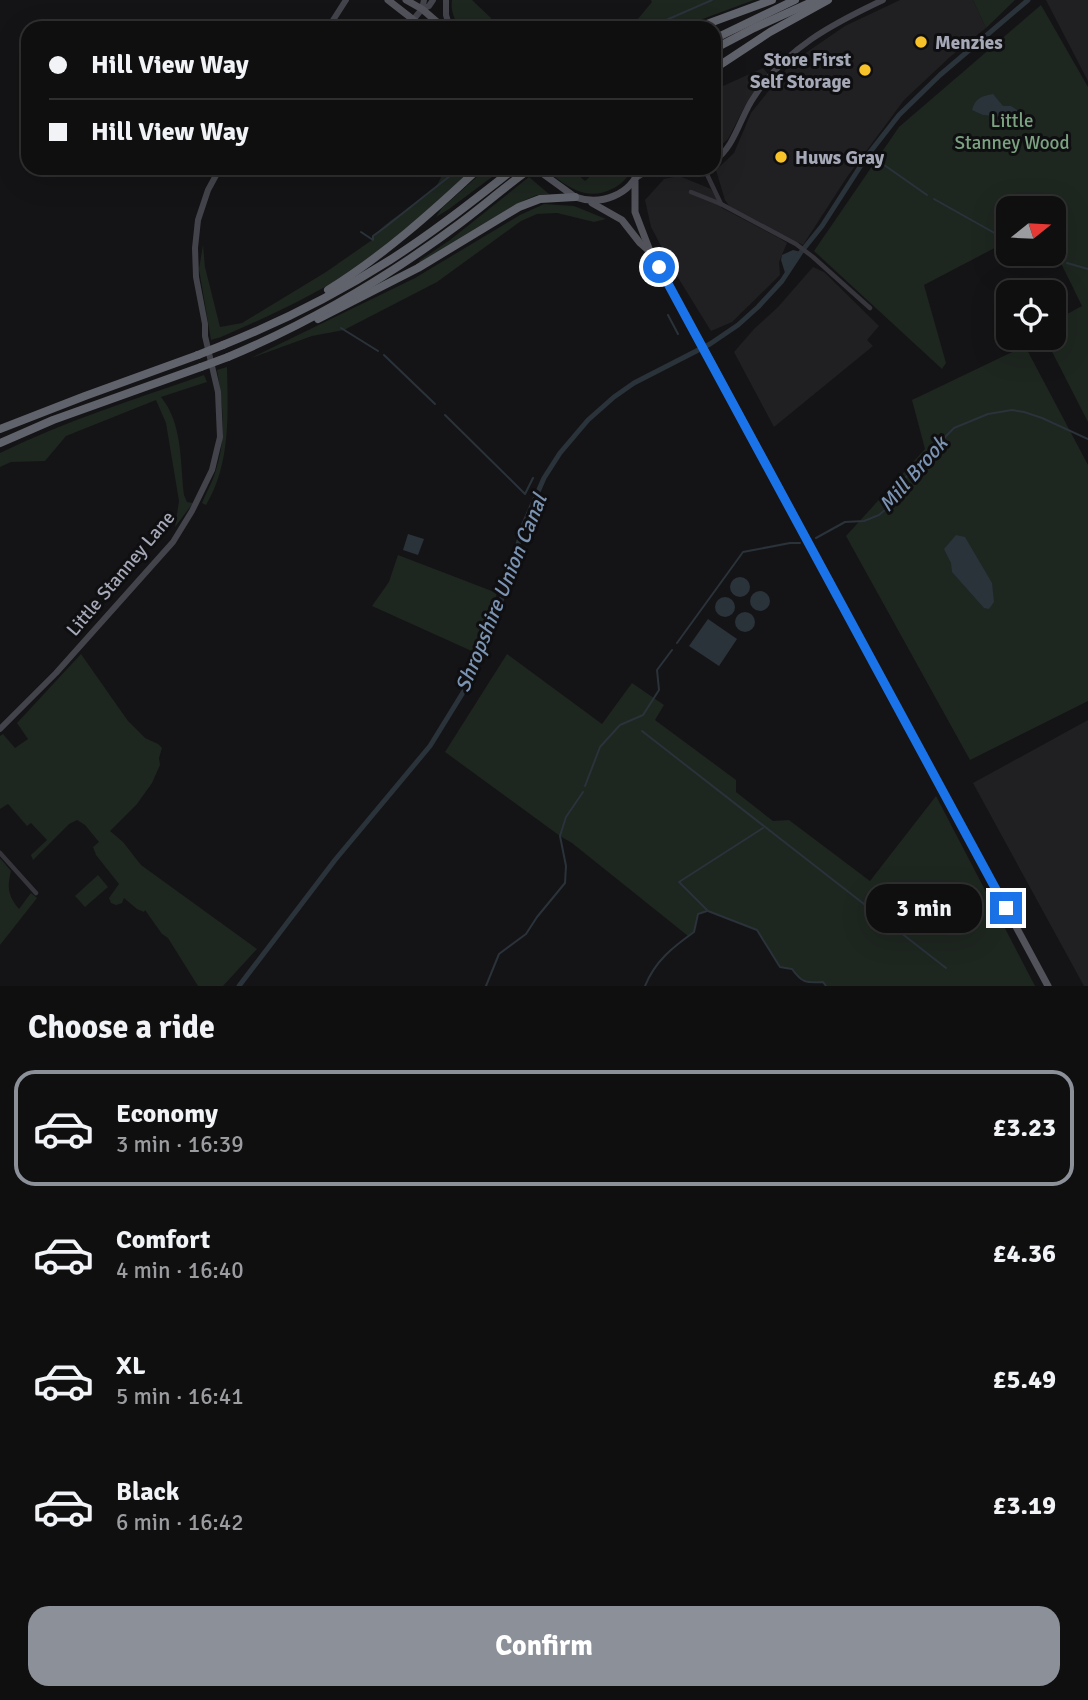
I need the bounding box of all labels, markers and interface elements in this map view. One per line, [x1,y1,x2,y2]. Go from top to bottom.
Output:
place label: Menzies [935,31,1003,55]
marker: Menzies [913,34,929,50]
place label: Store First Self Storage [750,48,851,94]
text: Hill View Way [91,49,249,81]
marker: Store First Self Storage [857,62,873,78]
park label: Little Stanney Wood [954,109,1070,155]
text: Hill View Way [91,116,249,148]
place label: Huws Gray [795,146,885,170]
marker: Huws Gray [773,149,789,165]
north arrow [996,196,1066,266]
map controls [996,196,1066,350]
route start [643,251,675,283]
button: locate [996,280,1066,350]
water label: Mill Brook [873,429,954,517]
water label: Shropshire Union Canal [449,489,553,696]
street label: Little Stanney Lane [61,506,180,641]
callout: 3 min [866,884,982,932]
route end [990,892,1022,924]
text: 3 min [896,894,952,923]
text: Choose a ride [28,1008,215,1047]
icon: car [32,1097,95,1160]
text: Economy [116,1098,218,1130]
text: £3.23 [992,1112,1056,1144]
text: 3 min · 16:39 [116,1130,244,1159]
icon: car [32,1223,95,1286]
text: Comfort [116,1224,210,1256]
text: £4.36 [992,1238,1056,1270]
text: 4 min · 16:40 [116,1256,244,1285]
icon: car [32,1349,95,1412]
text: XL [116,1350,146,1382]
text: £5.49 [992,1364,1056,1396]
text: 5 min · 16:41 [116,1382,244,1411]
icon: car [32,1475,95,1538]
text: Black [116,1476,179,1508]
text: £3.19 [992,1490,1056,1522]
text: 6 min · 16:42 [116,1508,244,1537]
button: Confirm [28,1606,1060,1686]

